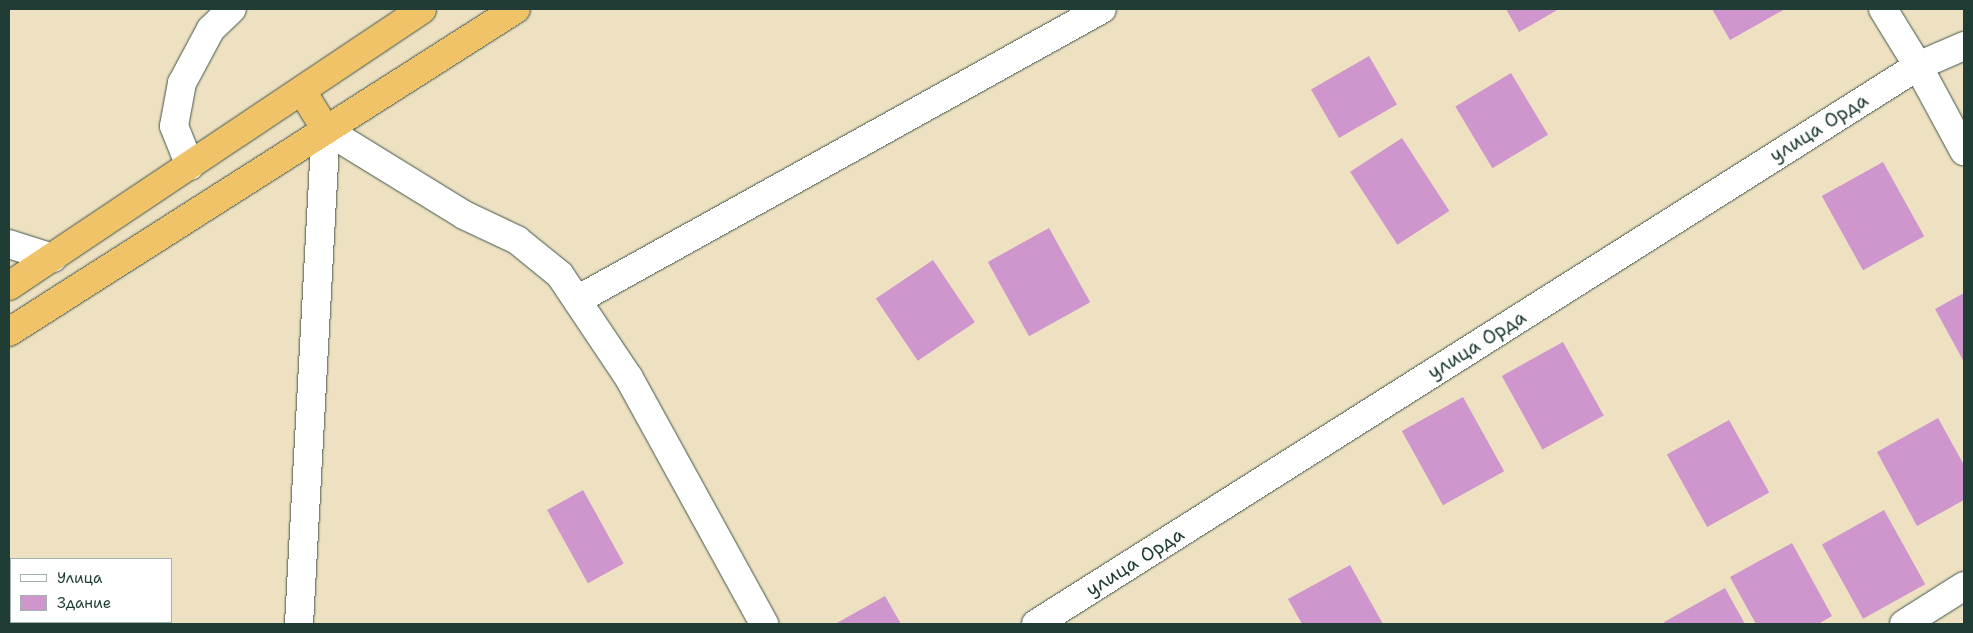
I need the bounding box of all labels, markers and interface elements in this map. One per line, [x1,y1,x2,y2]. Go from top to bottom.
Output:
street label: улица Орда [1766,89,1872,167]
street label: улица Орда [1424,306,1530,384]
street label: улица Орда [1082,523,1188,601]
legend [10,558,172,623]
text: Улица [57,568,102,588]
text: Здание [57,593,111,613]

